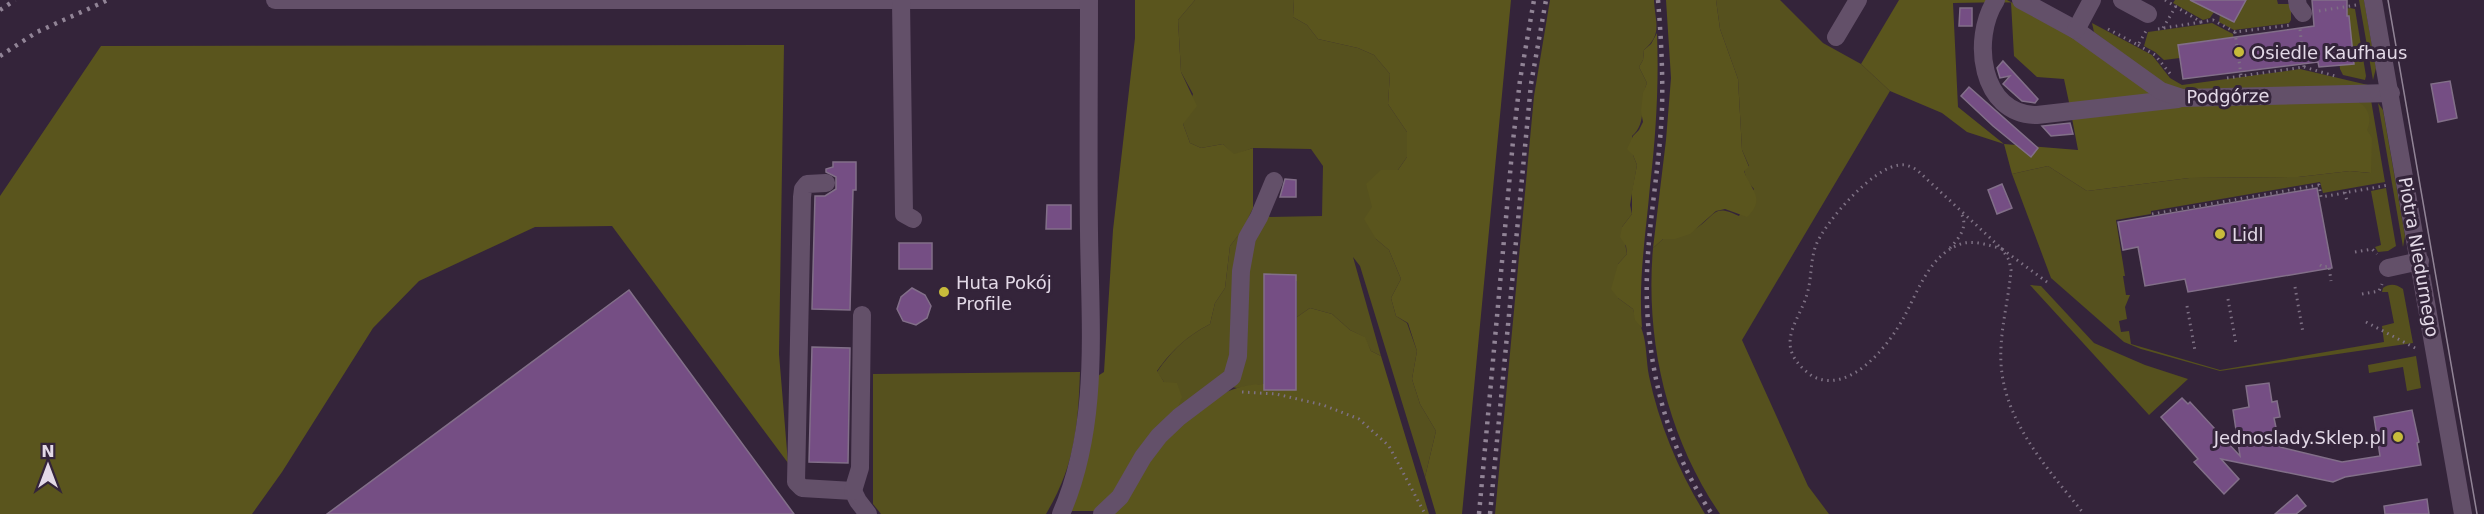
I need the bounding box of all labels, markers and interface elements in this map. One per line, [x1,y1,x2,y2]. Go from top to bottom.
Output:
place label: Osiedle Kaufhaus [2251,42,2407,63]
marker: Osiedle Kaufhaus [2232,45,2246,59]
street label: Podgórze [2186,85,2270,107]
street label: Piotra Niedurnego [2395,175,2443,339]
place label: Lidl [2232,224,2263,245]
marker: Lidl [2213,227,2227,241]
place label: Huta Pokój Profile [956,272,1052,314]
marker: Huta Pokój Profile [937,285,951,299]
place label: Jednoslady.Sklep.pl [2213,427,2386,448]
marker: Jednoslady.Sklep.pl [2391,430,2405,444]
north arrow [18,436,78,496]
text: N [41,442,55,461]

